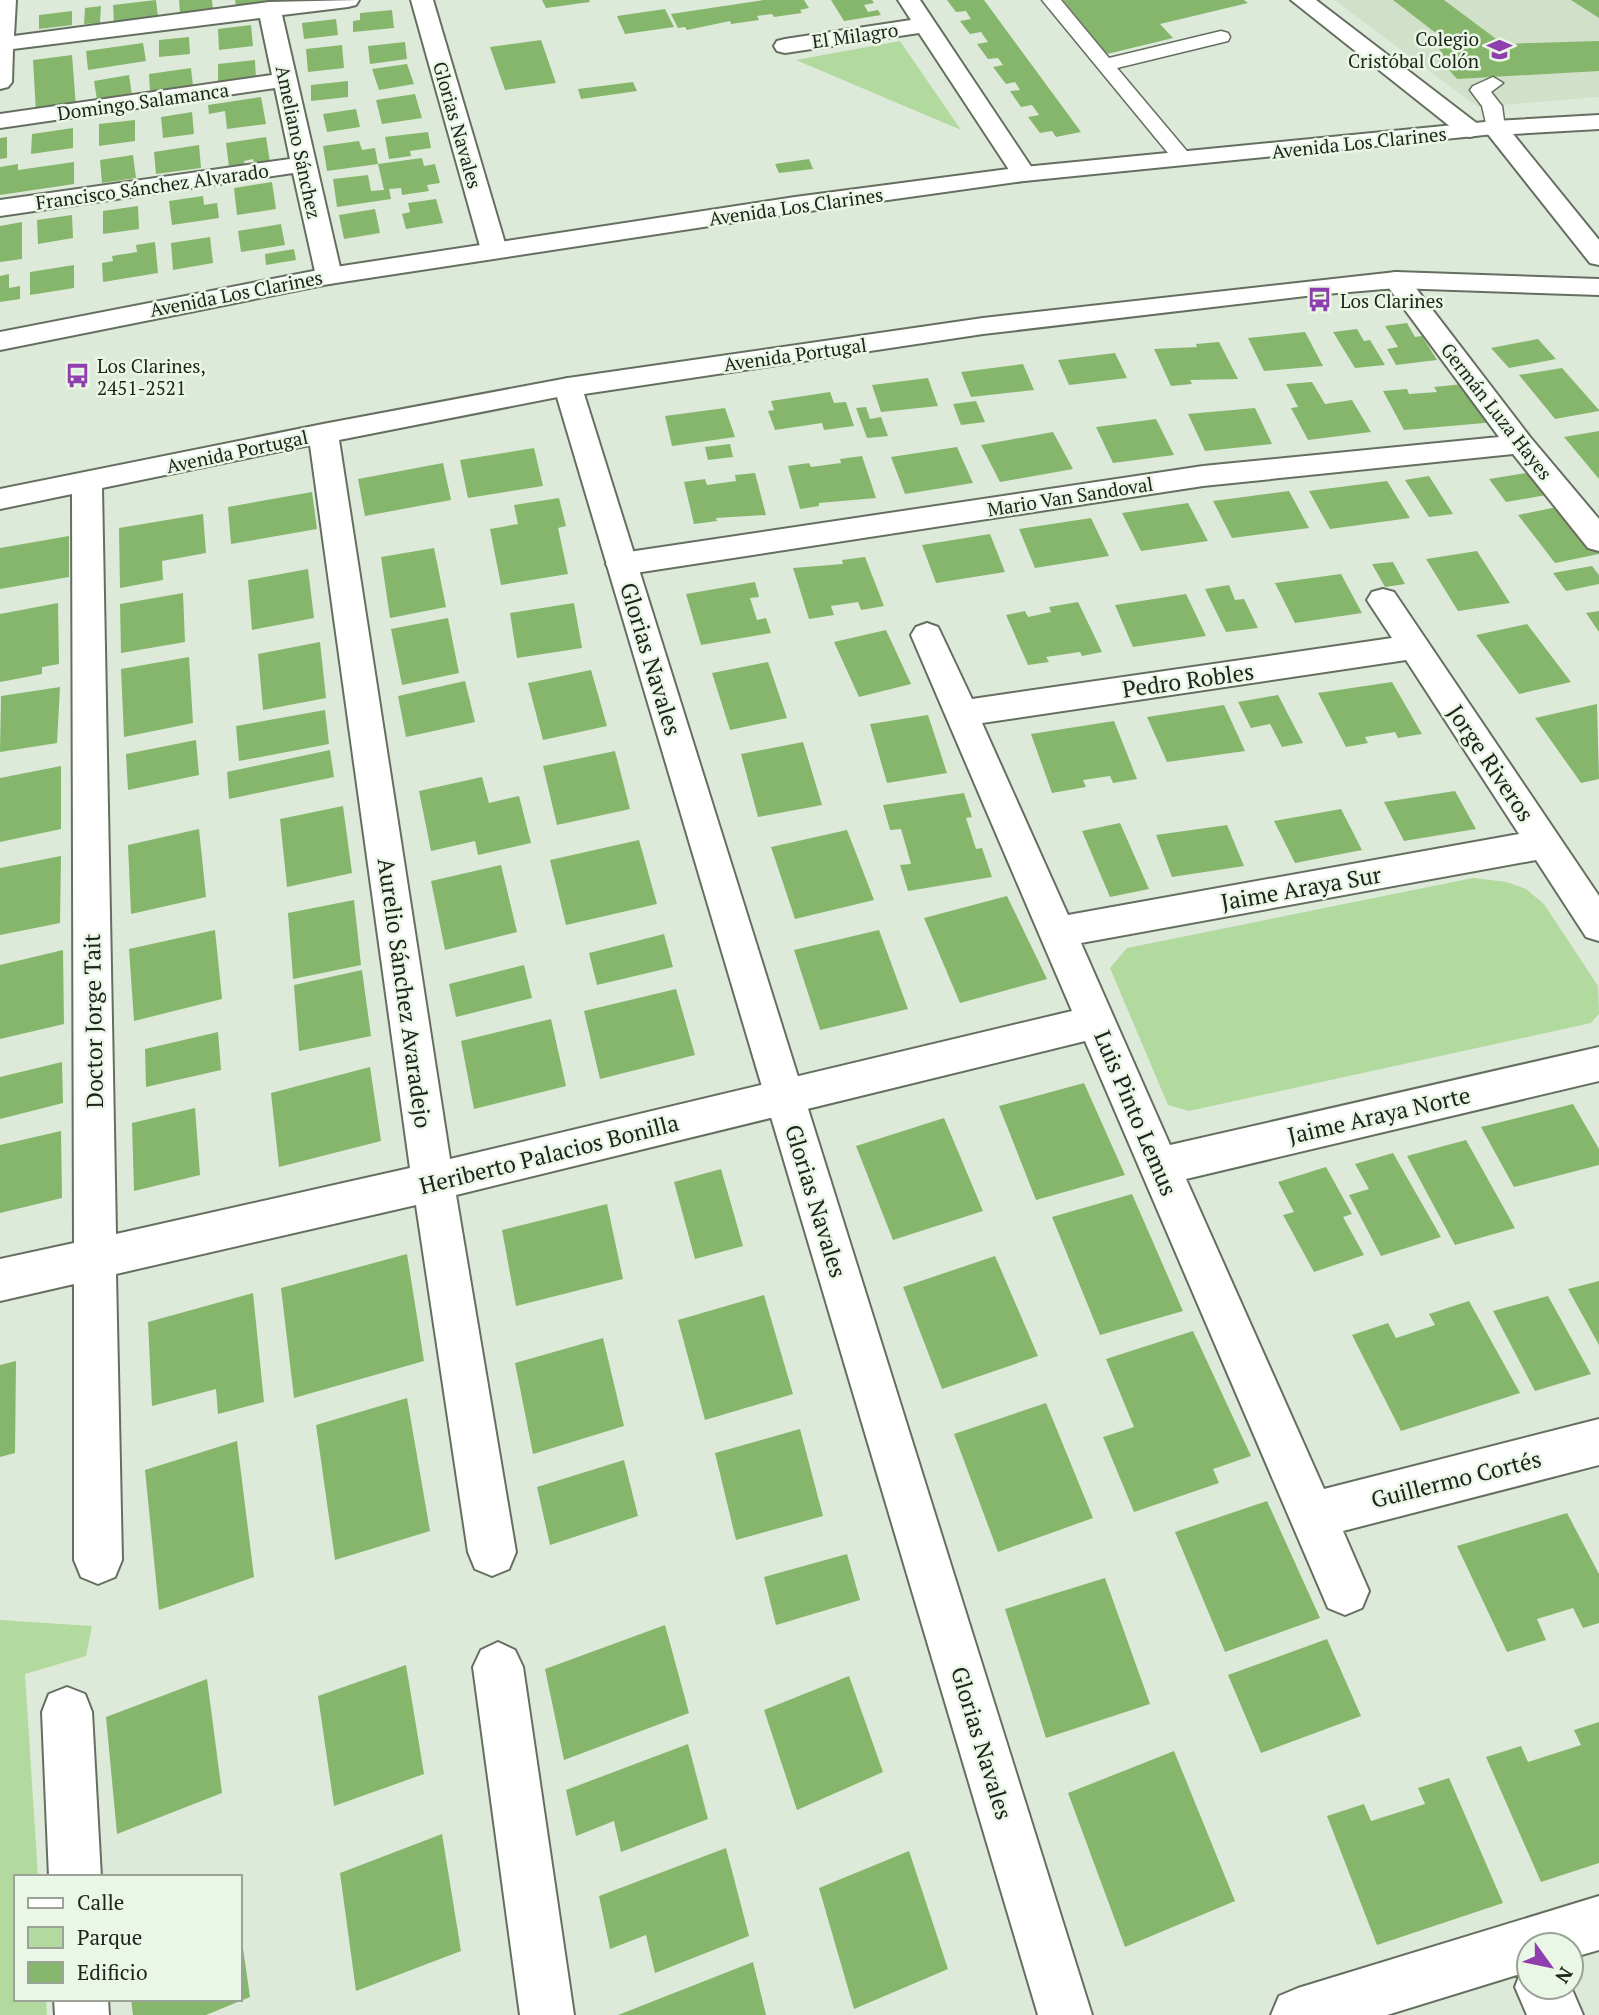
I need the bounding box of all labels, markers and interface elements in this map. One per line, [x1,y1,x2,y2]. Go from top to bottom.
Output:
street label: El Milagro [810,17,900,53]
place label: Colegio Cristóbal Colón [1348,26,1479,73]
school or university icon: Colegio Cristóbal Colón [1485,35,1513,63]
street label: Glorias Navales [428,59,488,191]
street label: Ameliano Sánchez [271,63,327,221]
street label: Domingo Salamanca [55,77,231,125]
street label: Avenida Los Clarines [1270,120,1448,164]
street label: Francisco Sánchez Alvarado [34,157,270,215]
street label: Avenida Los Clarines [707,181,885,231]
street label: Avenida Los Clarines [147,264,325,322]
bus stop icon: Los Clarines [1306,286,1334,314]
place label: Los Clarines [1340,288,1443,313]
street label: Avenida Portugal [722,332,868,376]
street label: Germán Luza Hayes [1436,337,1558,485]
place label: Los Clarines, 2451-2521 [97,353,206,400]
bus stop icon: Los Clarines, 2451-2521 [63,362,91,390]
street label: Avenida Portugal [164,424,310,478]
street label: Mario Van Sandoval [985,471,1155,521]
street label: Glorias Navales [613,579,689,739]
street label: Pedro Robles [1120,655,1256,705]
street label: Jorge Riveros [1441,699,1541,827]
street label: Aurelio Sánchez Avaradejo [371,856,439,1130]
street label: Jaime Araya Sur [1218,859,1384,917]
street label: Doctor Jorge Tait [76,933,110,1109]
street label: Luis Pinto Lemus [1087,1026,1185,1200]
street label: Jaime Araya Norte [1285,1079,1473,1151]
street label: Heriberto Palacios Bonilla [416,1107,682,1201]
street label: Glorias Navales [778,1121,854,1281]
street label: Guillermo Cortés [1368,1443,1544,1515]
street label: Glorias Navales [944,1663,1020,1823]
legend [14,1875,242,2001]
text: Calle [77,1888,124,1916]
text: Parque [77,1923,142,1951]
north arrow [1515,1931,1585,2001]
text: Edificio [77,1958,148,1986]
text: N [1550,1963,1579,1989]

